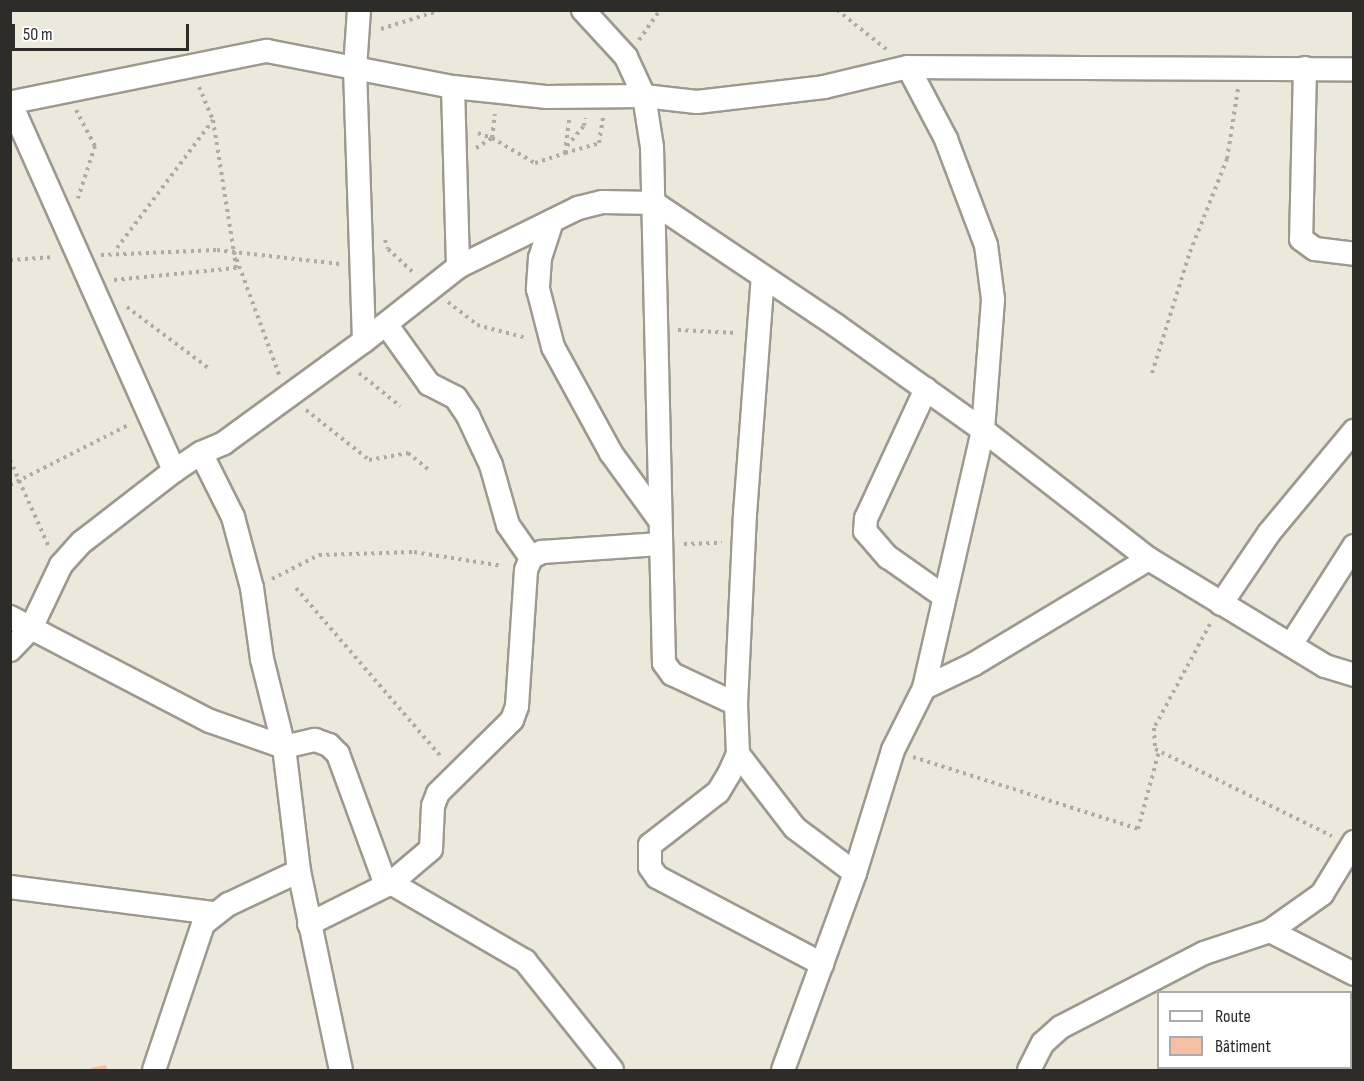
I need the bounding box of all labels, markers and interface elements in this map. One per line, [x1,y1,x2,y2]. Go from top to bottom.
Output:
scale bar [15,12,192,50]
text: 50 m [23,24,53,45]
legend [1157,991,1352,1069]
text: Route [1215,1006,1251,1027]
text: Bâtiment [1215,1036,1271,1057]

